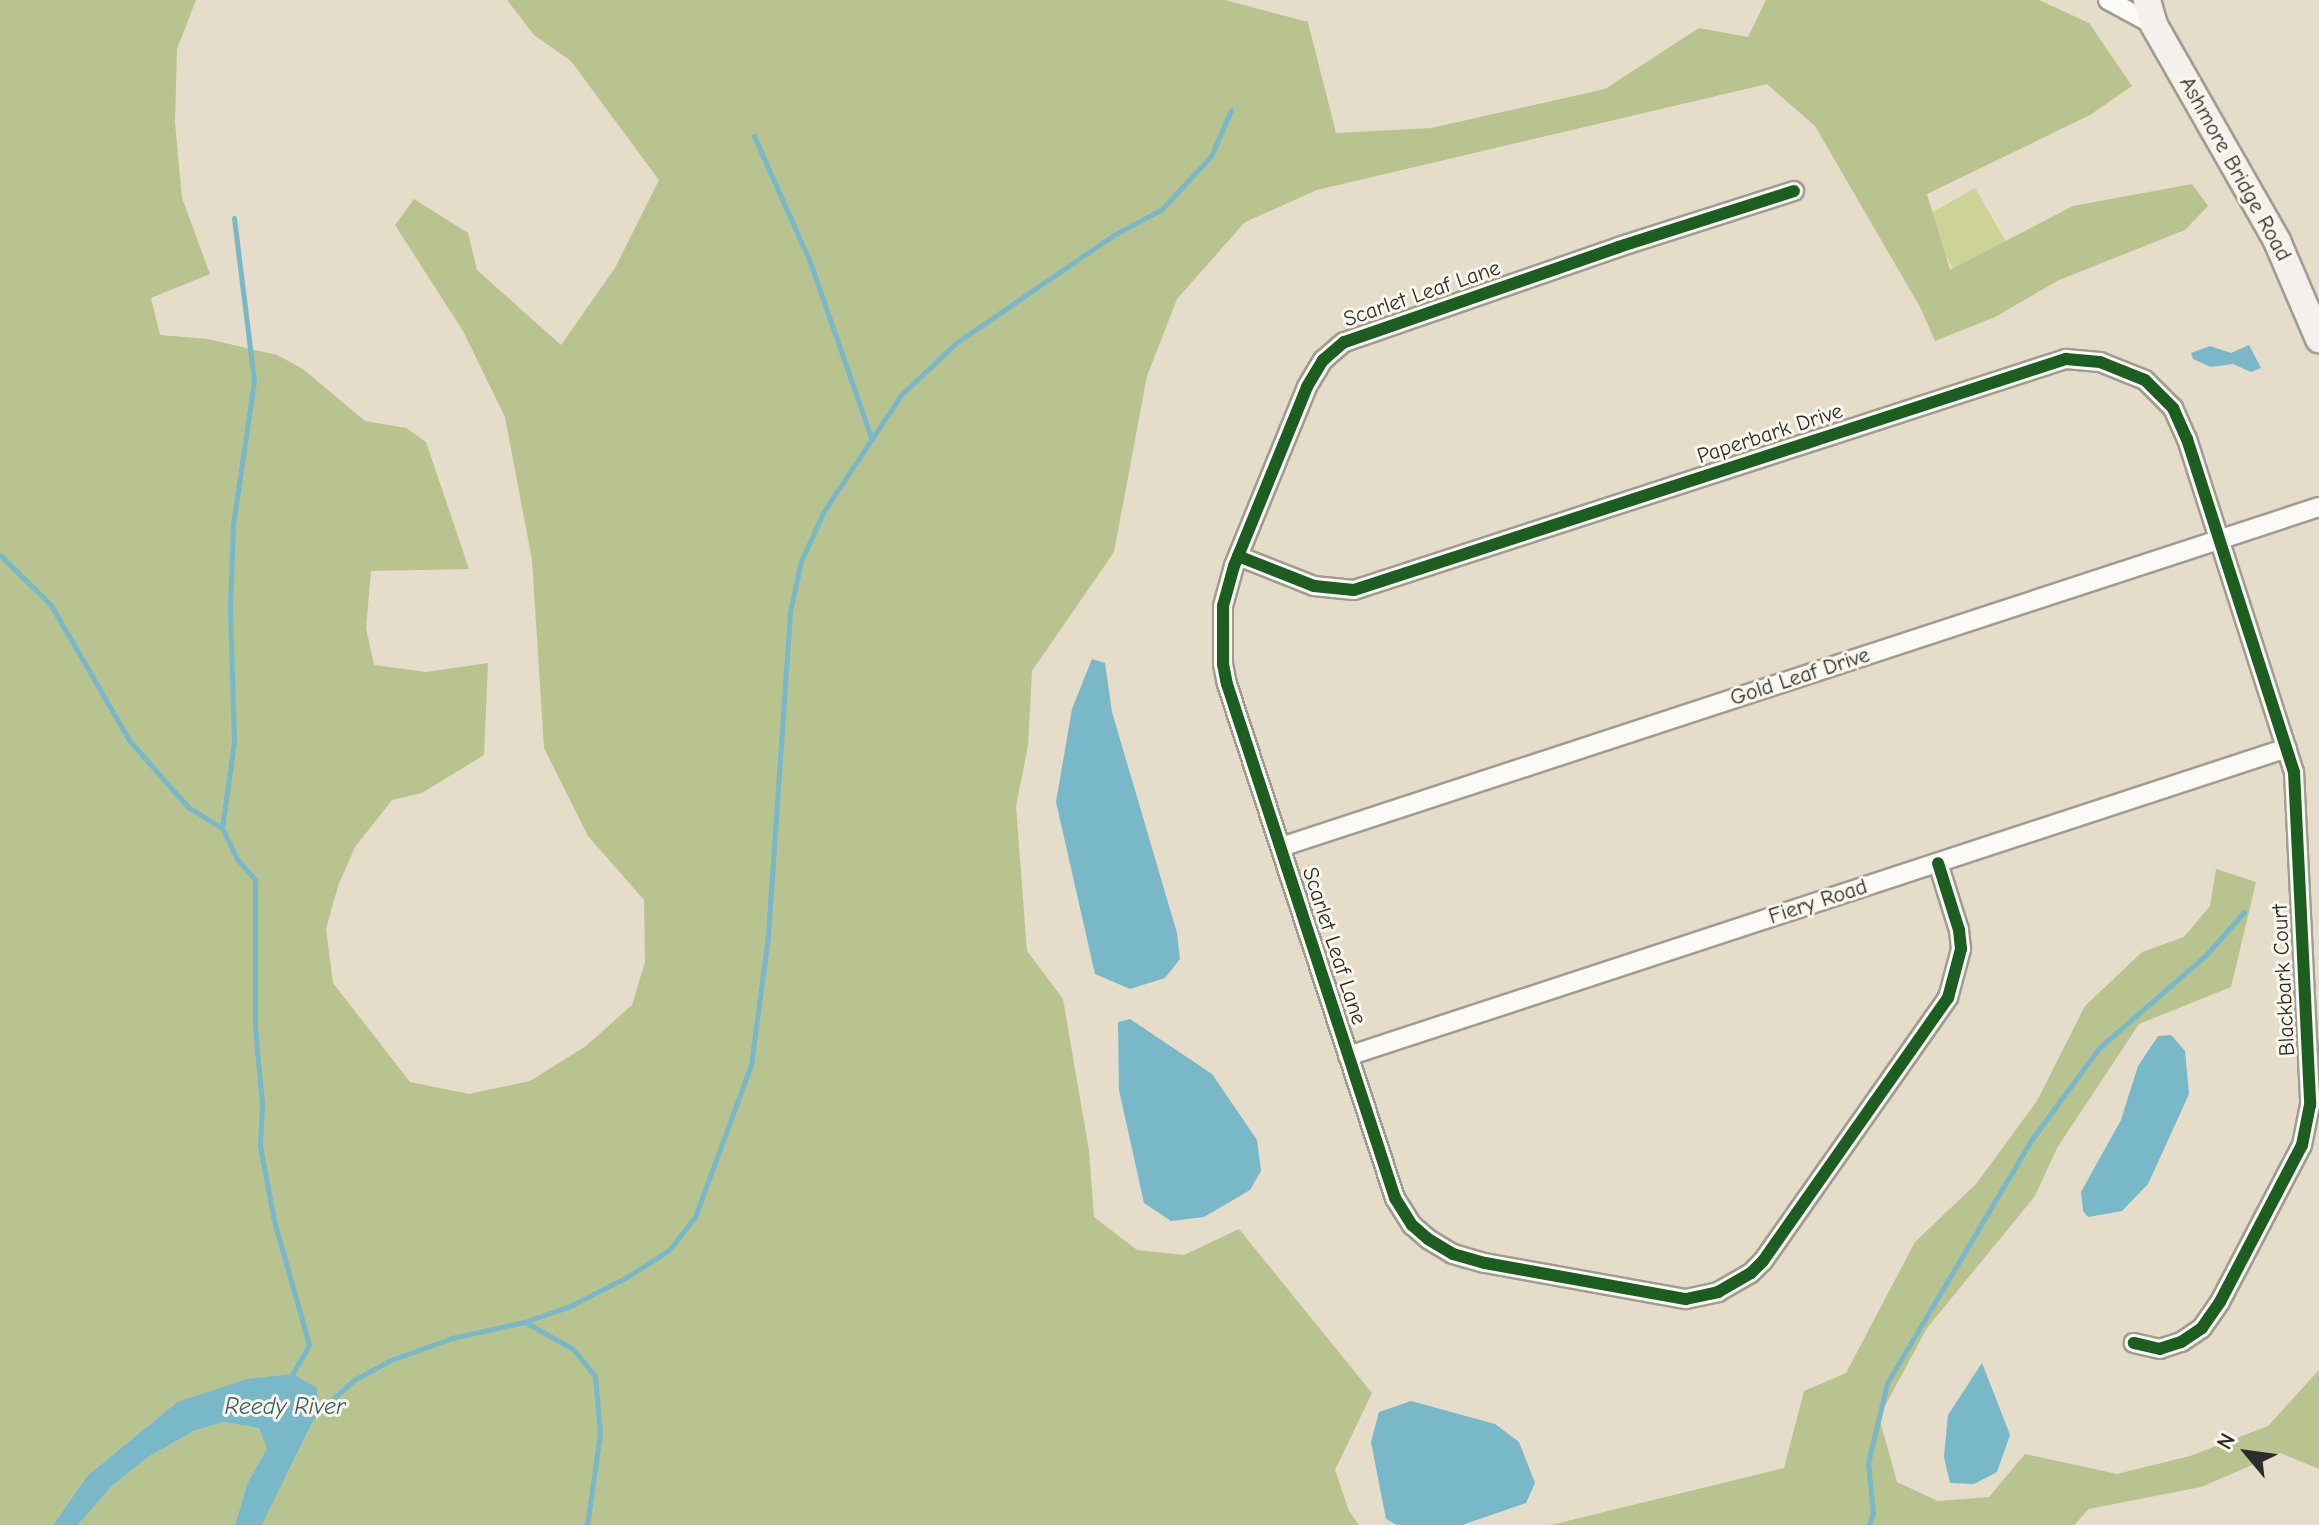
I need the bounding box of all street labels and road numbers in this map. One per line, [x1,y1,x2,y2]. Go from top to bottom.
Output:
street label: Ashmore Bridge Road [2173,72,2297,266]
street label: Scarlet Leaf Lane [1340,255,1504,333]
street label: Paperbark Drive [1694,398,1846,470]
street label: Gold Leaf Drive [1727,642,1873,712]
street label: Scarlet Leaf Lane [1296,864,1372,1028]
street label: Fiery Road [1765,874,1871,930]
street label: Blackbark Court [2267,903,2301,1057]

